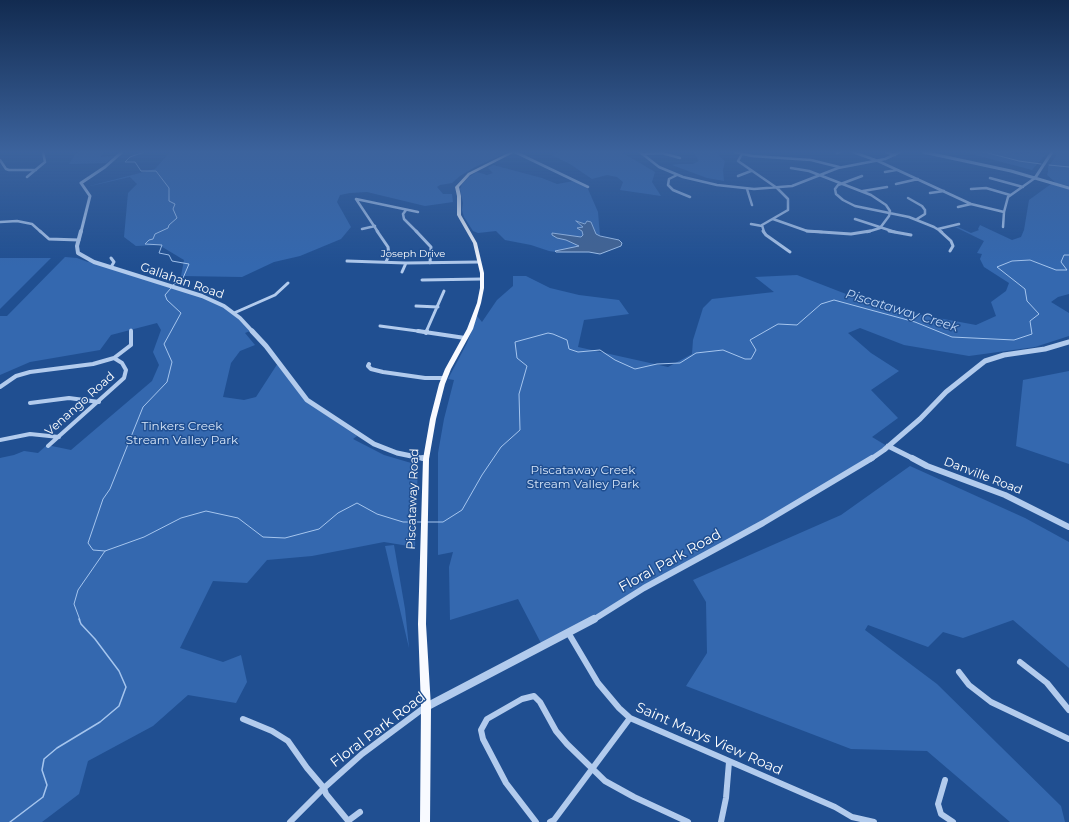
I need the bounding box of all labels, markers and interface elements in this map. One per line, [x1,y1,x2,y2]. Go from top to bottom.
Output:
street label: Joseph Drive [381,248,445,260]
street label: Gallahan Road [138,260,226,302]
water label: Piscataway Creek [844,286,960,336]
street label: Venango Road [42,369,118,439]
park label: Tinkers Creek Stream Valley Park [126,419,238,447]
street label: Piscataway Road [404,448,422,550]
street label: Danville Road [942,454,1024,498]
park label: Piscataway Creek Stream Valley Park [527,463,639,491]
street label: Floral Park Road [616,526,724,596]
street label: Floral Park Road [327,689,429,771]
street label: Saint Marys View Road [633,699,785,779]

